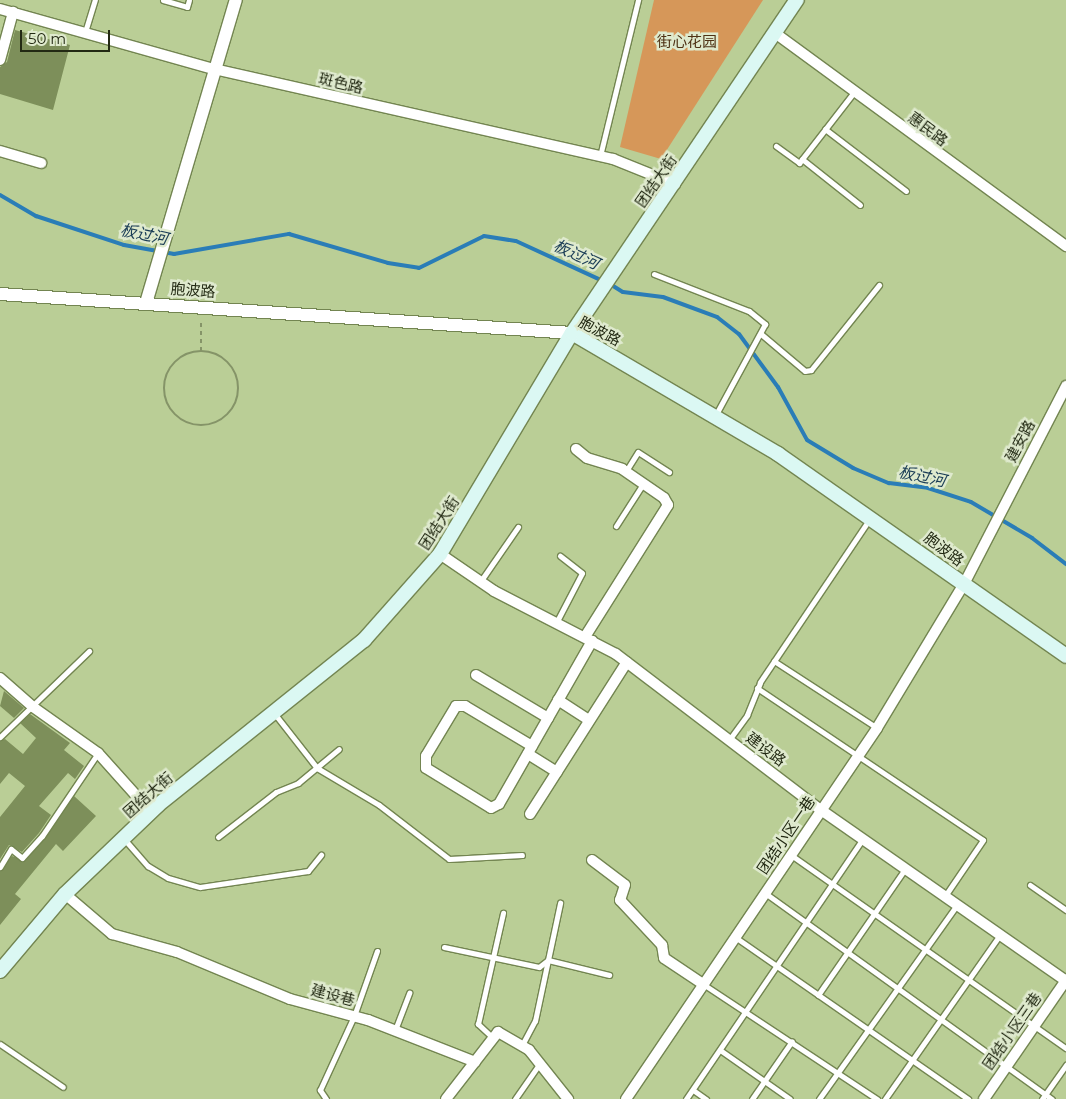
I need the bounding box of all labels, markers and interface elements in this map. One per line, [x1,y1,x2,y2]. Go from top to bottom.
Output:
scale bar [22,20,112,52]
text: 50 m [28,29,66,48]
park label: 街心花园 [657,33,717,51]
street label: 斑色路 [317,69,365,97]
street label: 惠民路 [905,108,951,150]
street label: 团结大街 [631,151,681,211]
water label: 板过河 [119,221,169,249]
water label: 板过河 [550,236,602,274]
street label: 胞波路 [170,279,216,301]
street label: 胞波路 [576,312,624,350]
street label: 建安路 [1001,417,1039,465]
water label: 板过河 [897,463,947,491]
street label: 团结大街 [415,493,463,553]
street label: 胞波路 [921,528,967,570]
street label: 建设路 [743,728,789,770]
street label: 团结大街 [119,769,177,821]
street label: 团结小区一巷 [753,793,819,877]
street label: 建设巷 [309,980,357,1010]
street label: 团结小区三巷 [979,989,1045,1073]

